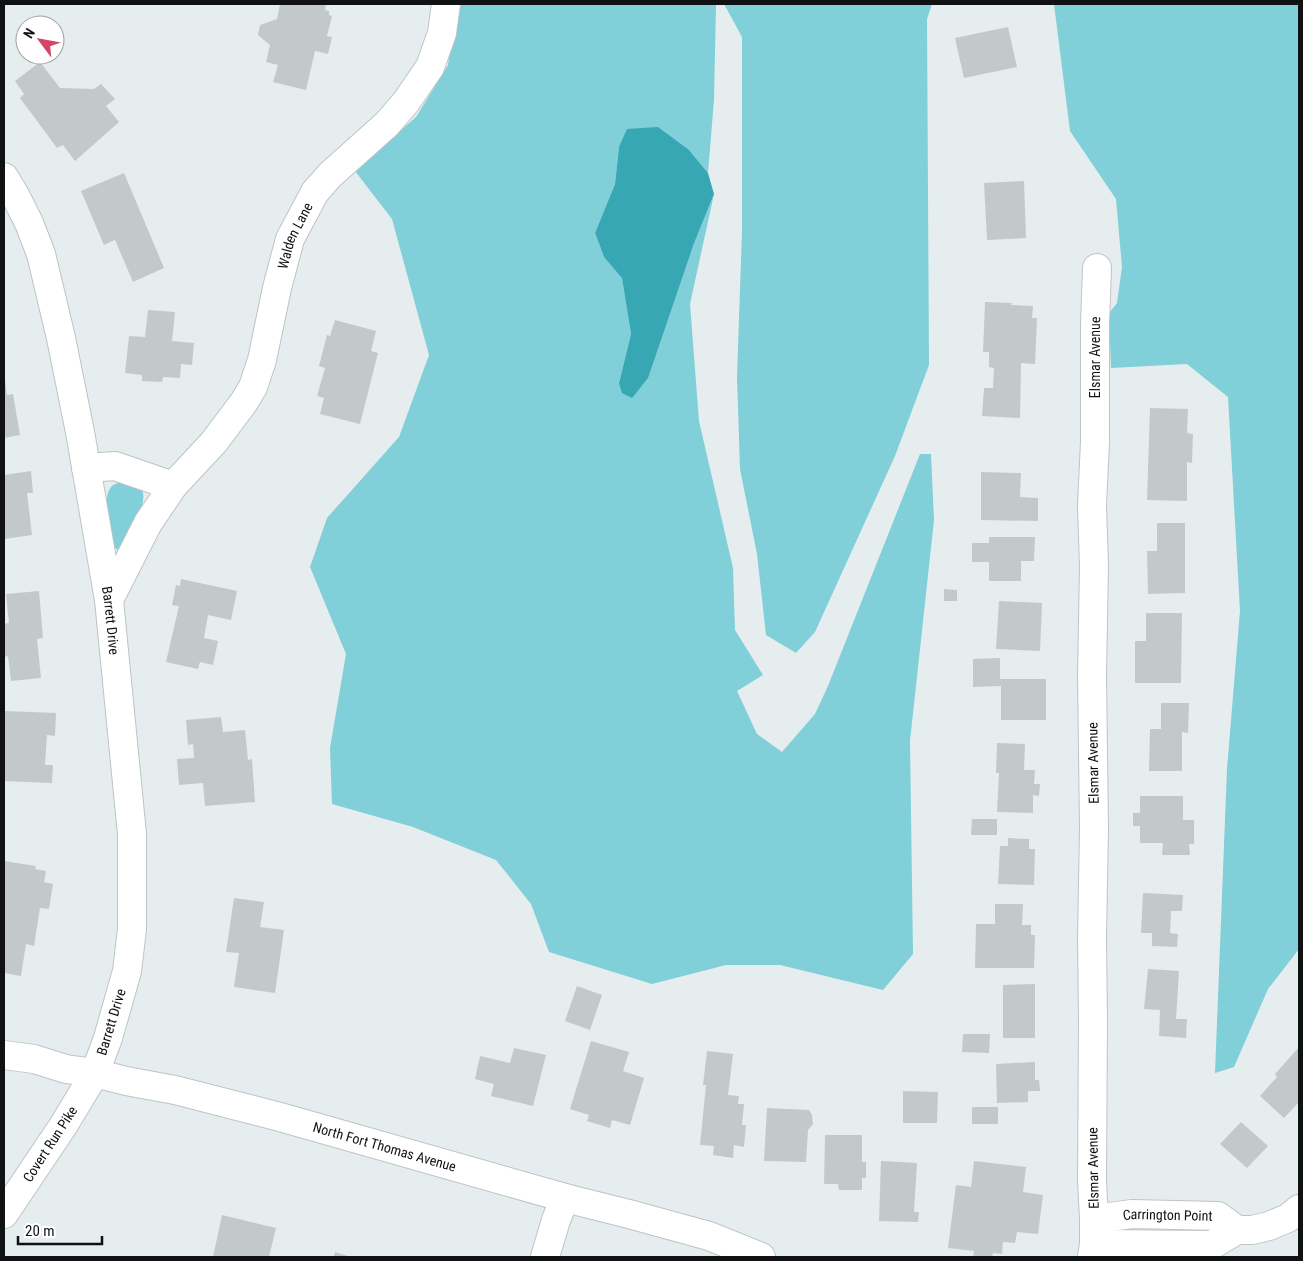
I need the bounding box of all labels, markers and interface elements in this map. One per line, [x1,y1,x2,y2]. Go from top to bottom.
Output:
north arrow [15,15,65,65]
text: N [20,25,38,41]
street label: Walden Lane [274,200,316,271]
street label: Elsmar Avenue [1087,316,1103,398]
street label: Barrett Drive [99,585,122,656]
street label: Elsmar Avenue [1084,722,1102,804]
street label: Barrett Drive [93,986,129,1057]
street label: Covert Run Pike [20,1103,81,1185]
street label: North Fort Thomas Avenue [311,1119,458,1175]
street label: Elsmar Avenue [1084,1127,1102,1209]
street label: Carrington Point [1122,1206,1213,1224]
scale bar [18,1214,101,1246]
text: 20 m [25,1222,55,1240]

